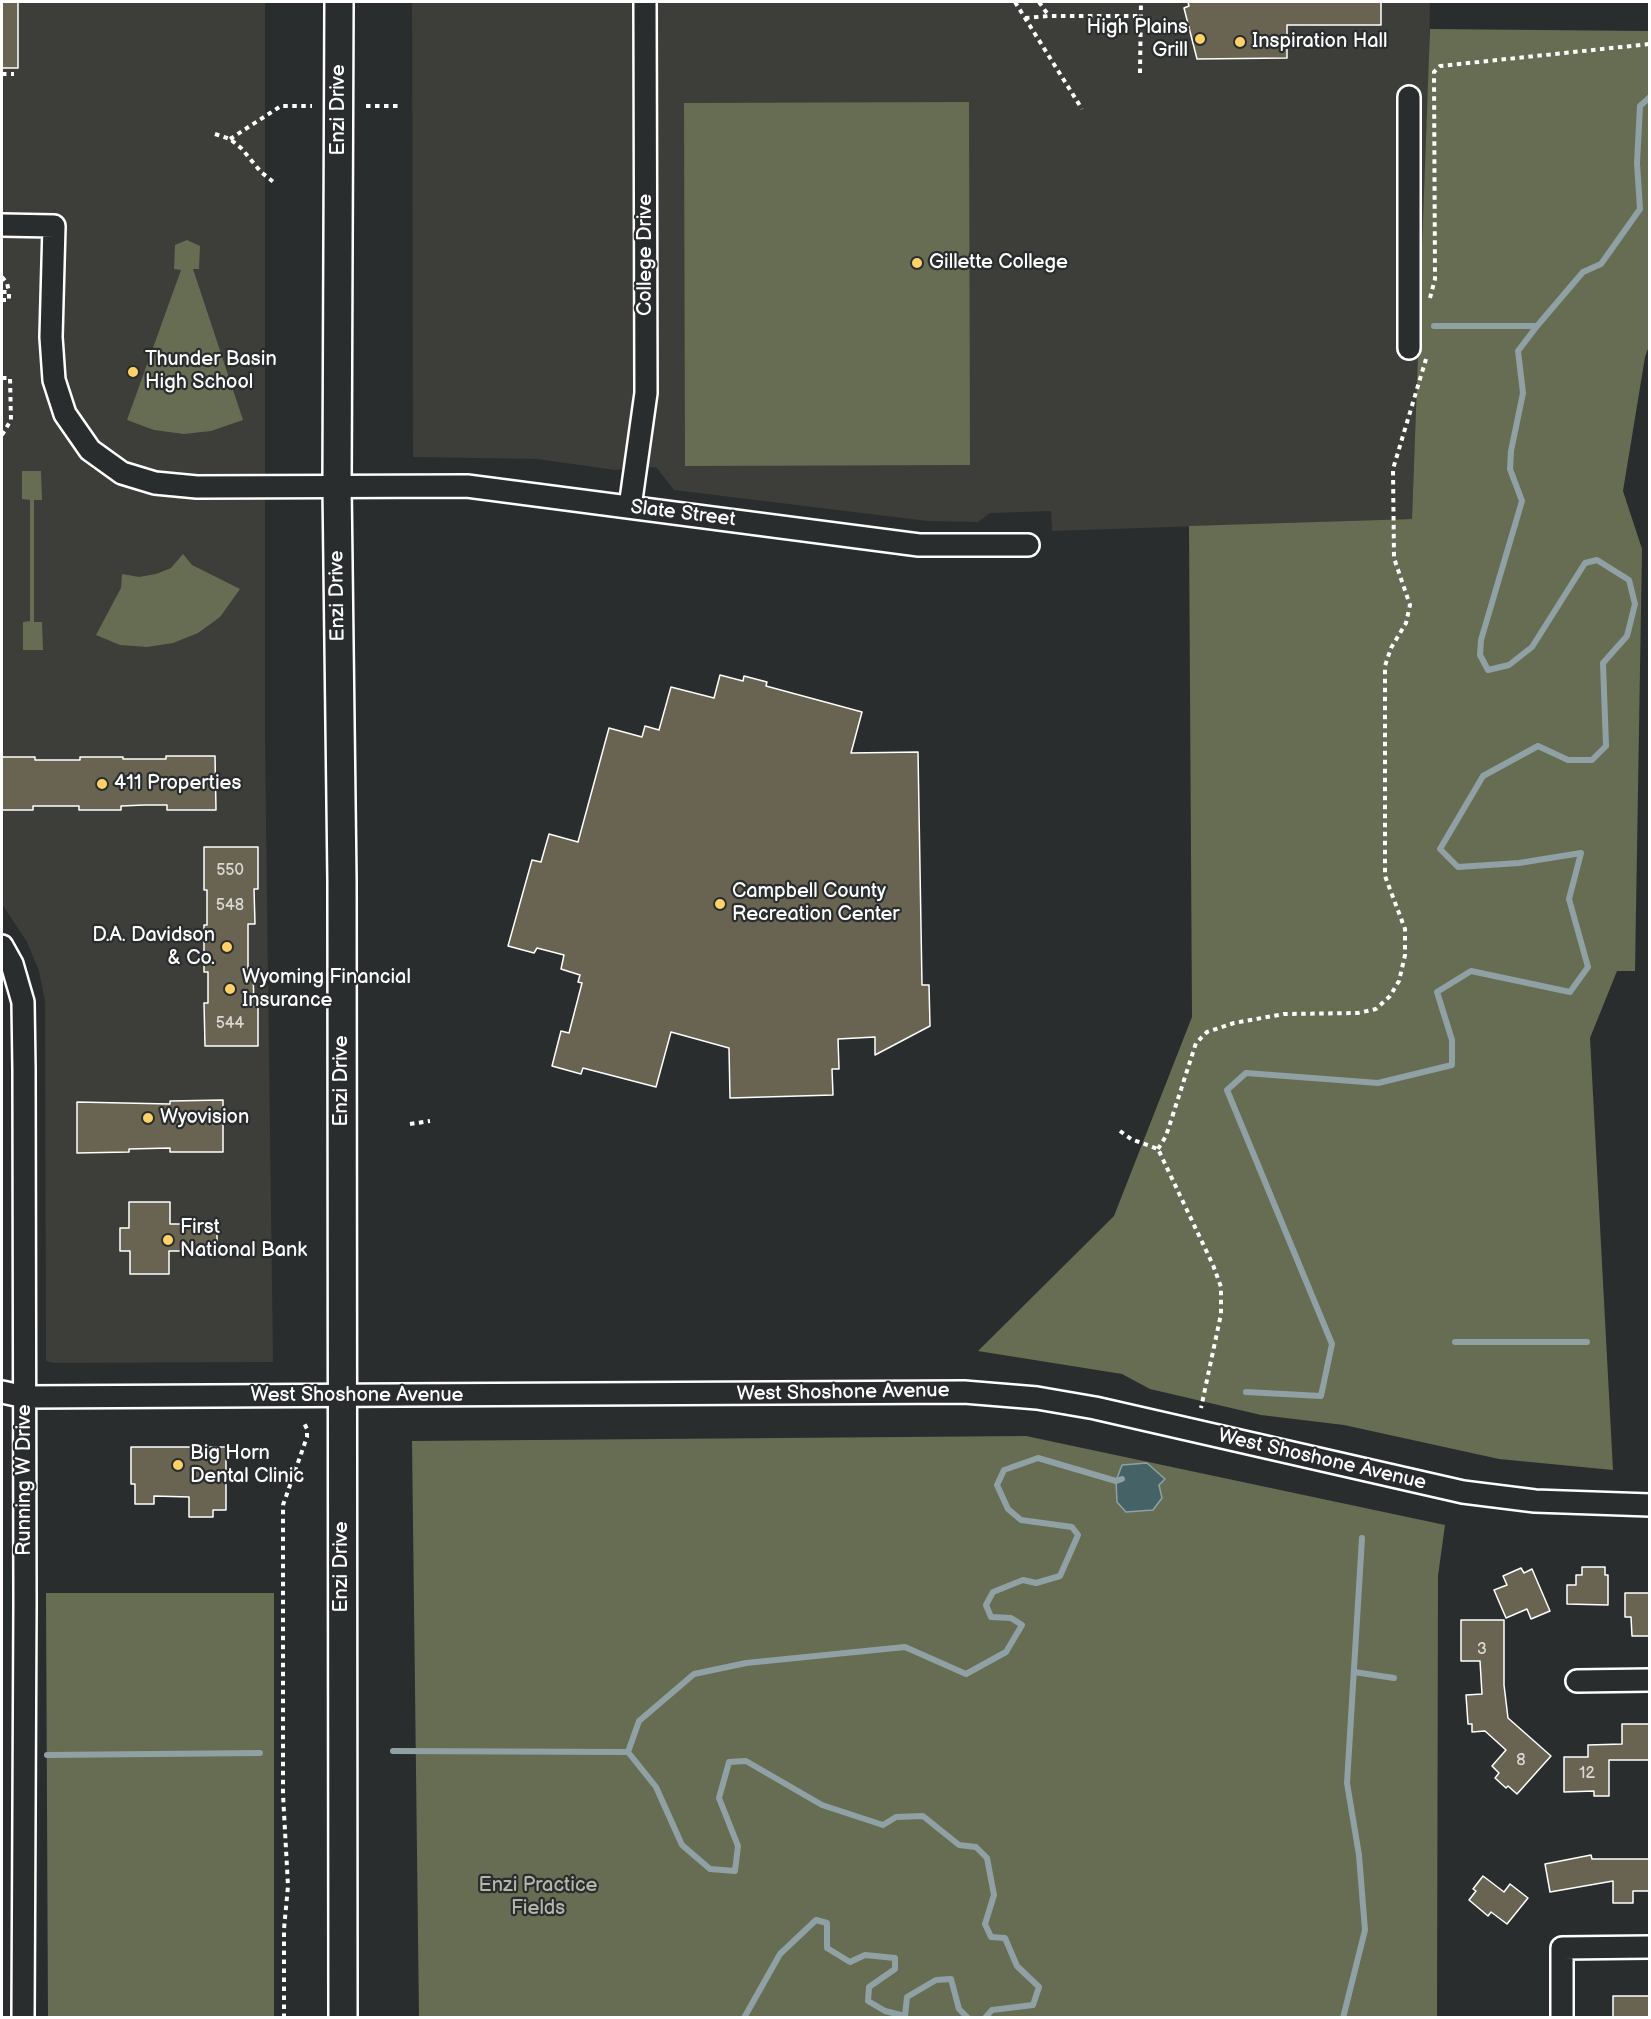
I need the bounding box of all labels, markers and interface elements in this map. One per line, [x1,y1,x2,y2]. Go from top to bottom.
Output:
place label: High Plains Grill [1087,16,1188,63]
place label: Inspiration Hall [1252,30,1388,54]
marker: High Plains Grill [1193,32,1207,46]
marker: Inspiration Hall [1233,35,1247,49]
street label: Enzi Drive [327,64,351,156]
street label: College Drive [634,194,658,316]
place label: Gillette College [929,251,1068,275]
marker: Gillette College [910,256,924,270]
place label: Thunder Basin High School [145,348,277,395]
marker: Thunder Basin High School [126,365,140,379]
street label: Slate Street [629,496,737,532]
street label: Enzi Drive [325,550,351,642]
place label: 411 Properties [114,772,241,796]
marker: 411 Properties [95,777,109,791]
house number: 550 [216,861,244,881]
place label: Campbell County Recreation Center [732,880,900,927]
house number: 548 [216,896,244,916]
marker: Campbell County Recreation Center [713,897,727,911]
place label: D.A. Davidson & Co. [92,924,215,971]
marker: D.A. Davidson & Co. [220,940,234,954]
place label: Wyoming Financial Insurance [242,966,411,1013]
marker: Wyoming Financial Insurance [223,982,237,996]
house number: 544 [216,1014,244,1034]
street label: Enzi Drive [330,1035,354,1127]
place label: Wyovision [160,1106,249,1130]
marker: Wyovision [141,1111,155,1125]
place label: First National Bank [180,1216,307,1263]
marker: First National Bank [161,1233,175,1247]
street label: West Shoshone Avenue [736,1379,950,1407]
street label: West Shoshone Avenue [251,1384,463,1408]
street label: Running W Drive [13,1404,37,1556]
street label: West Shoshone Avenue [1216,1424,1428,1496]
place label: Big Horn Dental Clinic [190,1442,304,1489]
marker: Big Horn Dental Clinic [171,1458,185,1472]
street label: Enzi Drive [330,1521,354,1613]
house number: 3 [1477,1640,1487,1660]
house number: 8 [1516,1751,1526,1771]
house number: 12 [1579,1764,1595,1784]
park label: Enzi Practice Fields [479,1874,597,1921]

